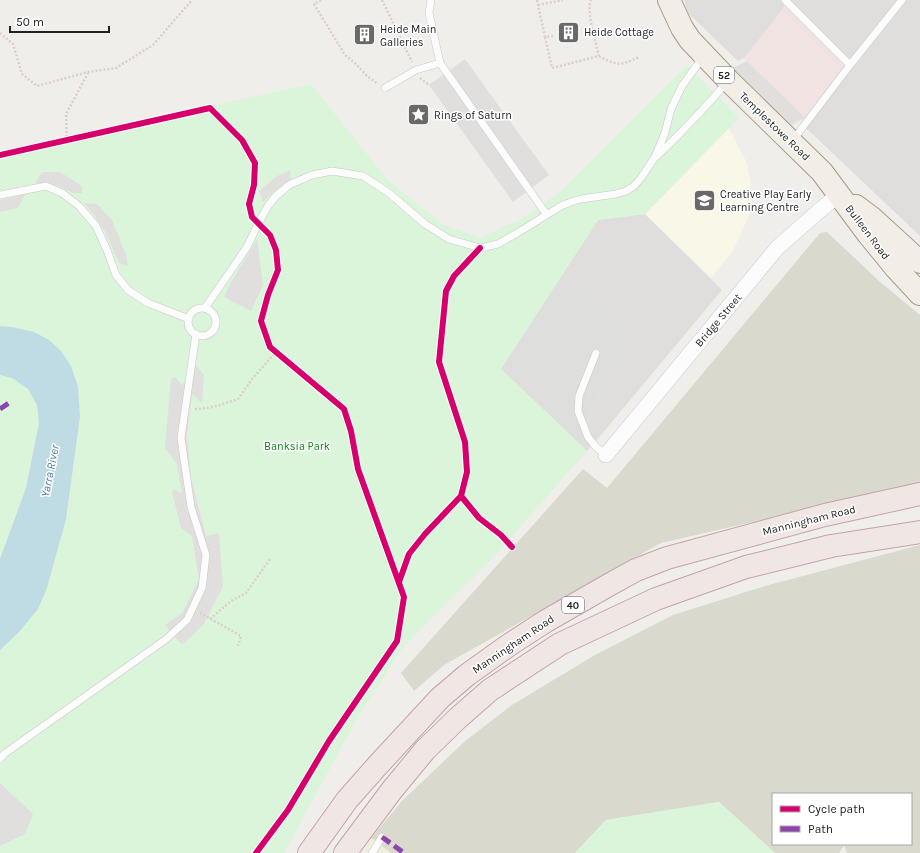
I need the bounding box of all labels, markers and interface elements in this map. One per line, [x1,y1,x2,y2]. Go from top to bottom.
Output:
scale bar [10,8,109,34]
text: 50 m [16,15,44,29]
building icon: Heide Cottage [555,19,581,45]
building icon: Heide Main Galleries [351,22,377,48]
place label: Heide Main Galleries [380,23,436,49]
place label: Heide Cottage [584,26,654,39]
road number: 52 [714,67,734,83]
street label: Templestowe Road [737,89,813,163]
place icon: Rings of Saturn [406,102,432,128]
place label: Rings of Saturn [434,109,512,122]
school or university icon: Creative Play Early Learning Centre [691,187,717,213]
place label: Creative Play Early Learning Centre [720,188,811,214]
street label: Bulleen Road [843,202,893,262]
street label: Bridge Street [692,291,744,350]
park label: Banksia Park [264,440,330,453]
water label: Yarra River [38,443,62,498]
street label: Manningham Road [761,503,857,538]
road number: 40 [562,597,584,613]
street label: Manningham Road [470,612,557,677]
legend [772,793,912,845]
text: Cycle path [808,802,865,816]
text: Path [808,822,833,836]

